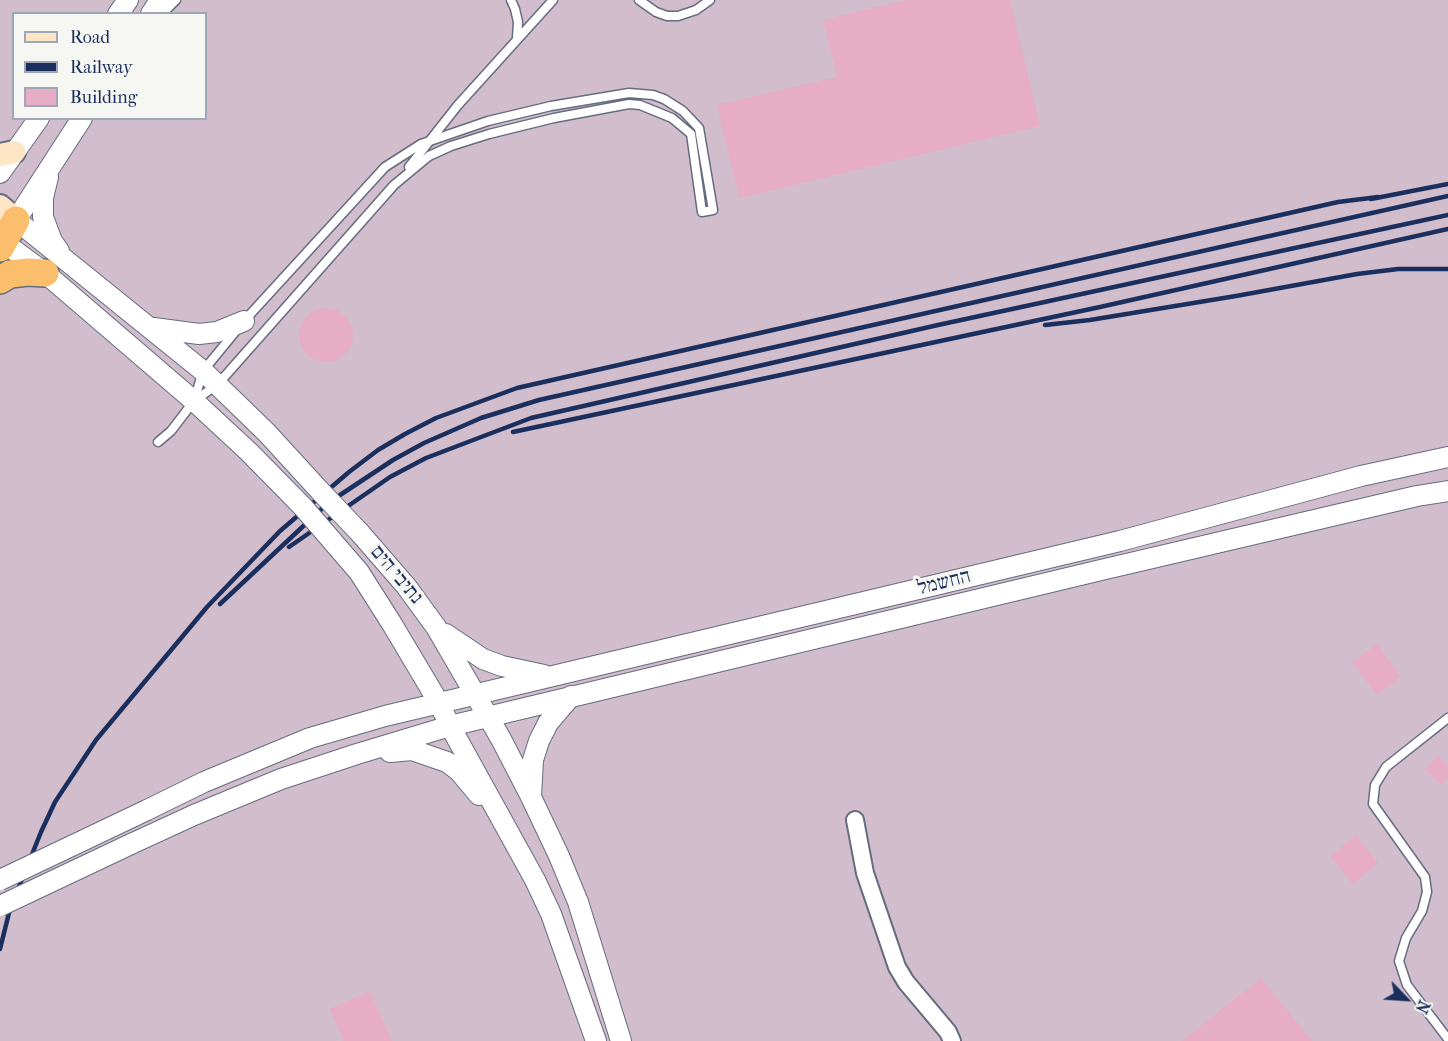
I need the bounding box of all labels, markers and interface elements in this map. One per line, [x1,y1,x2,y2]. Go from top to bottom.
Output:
legend [12,12,207,120]
text: Road [70,27,110,48]
text: Railway [70,57,133,78]
text: Building [70,87,137,108]
street label: נתיבי הים [365,541,427,609]
street label: החשמל [915,565,973,601]
north arrow [1376,969,1436,1029]
text: N [1412,997,1434,1016]

